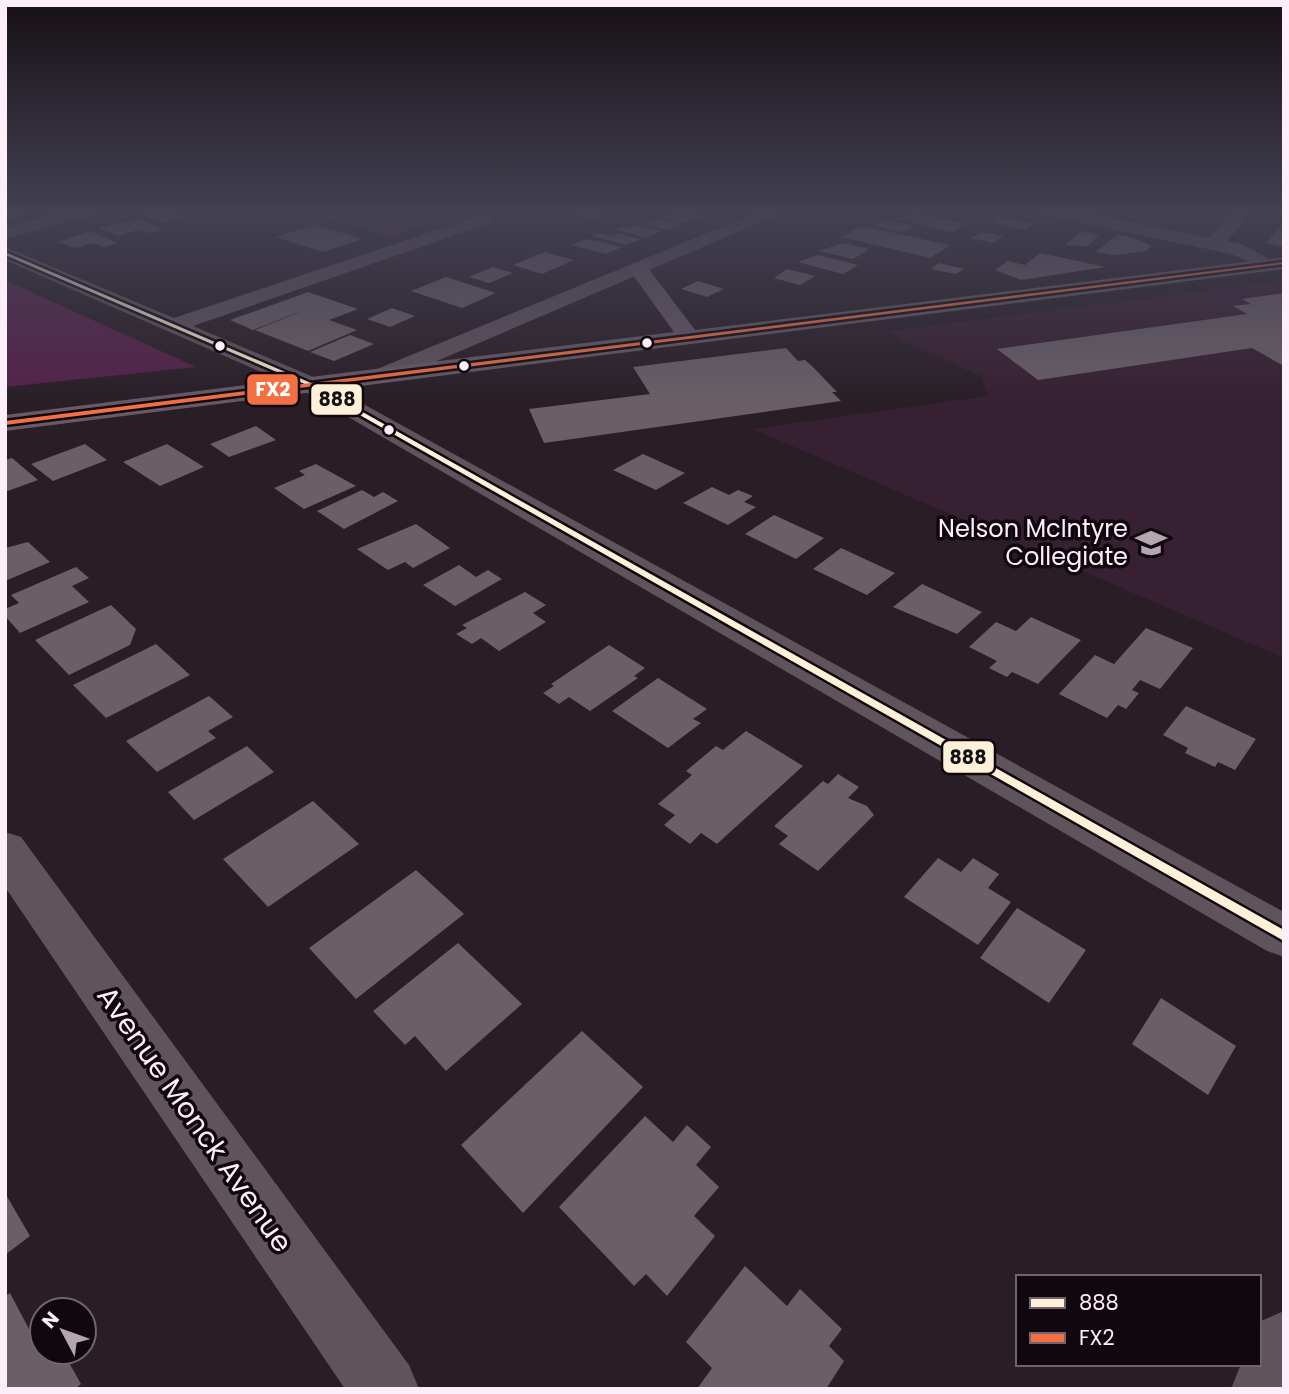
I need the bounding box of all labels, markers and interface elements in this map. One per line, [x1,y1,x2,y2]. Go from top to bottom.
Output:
unlabelled marker [640,336,654,350]
unlabelled marker [213,339,227,353]
unlabelled marker [457,359,471,373]
line badge: FX2 [246,373,299,406]
text: FX2 [256,376,291,403]
line badge: 888 [310,383,363,416]
text: 888 [319,386,355,413]
unlabelled marker [382,423,396,437]
place label: Nelson McIntyre Collegiate [938,512,1128,573]
school or university icon: Nelson McIntyre Collegiate [1134,526,1168,560]
line badge: 888 [942,740,995,774]
text: 888 [950,744,986,771]
street label: Avenue Monck Avenue [88,978,301,1260]
legend [1016,1275,1261,1366]
text: 888 [1079,1288,1119,1317]
north arrow [28,1296,98,1366]
text: N [36,1306,65,1334]
text: FX2 [1079,1323,1115,1352]

